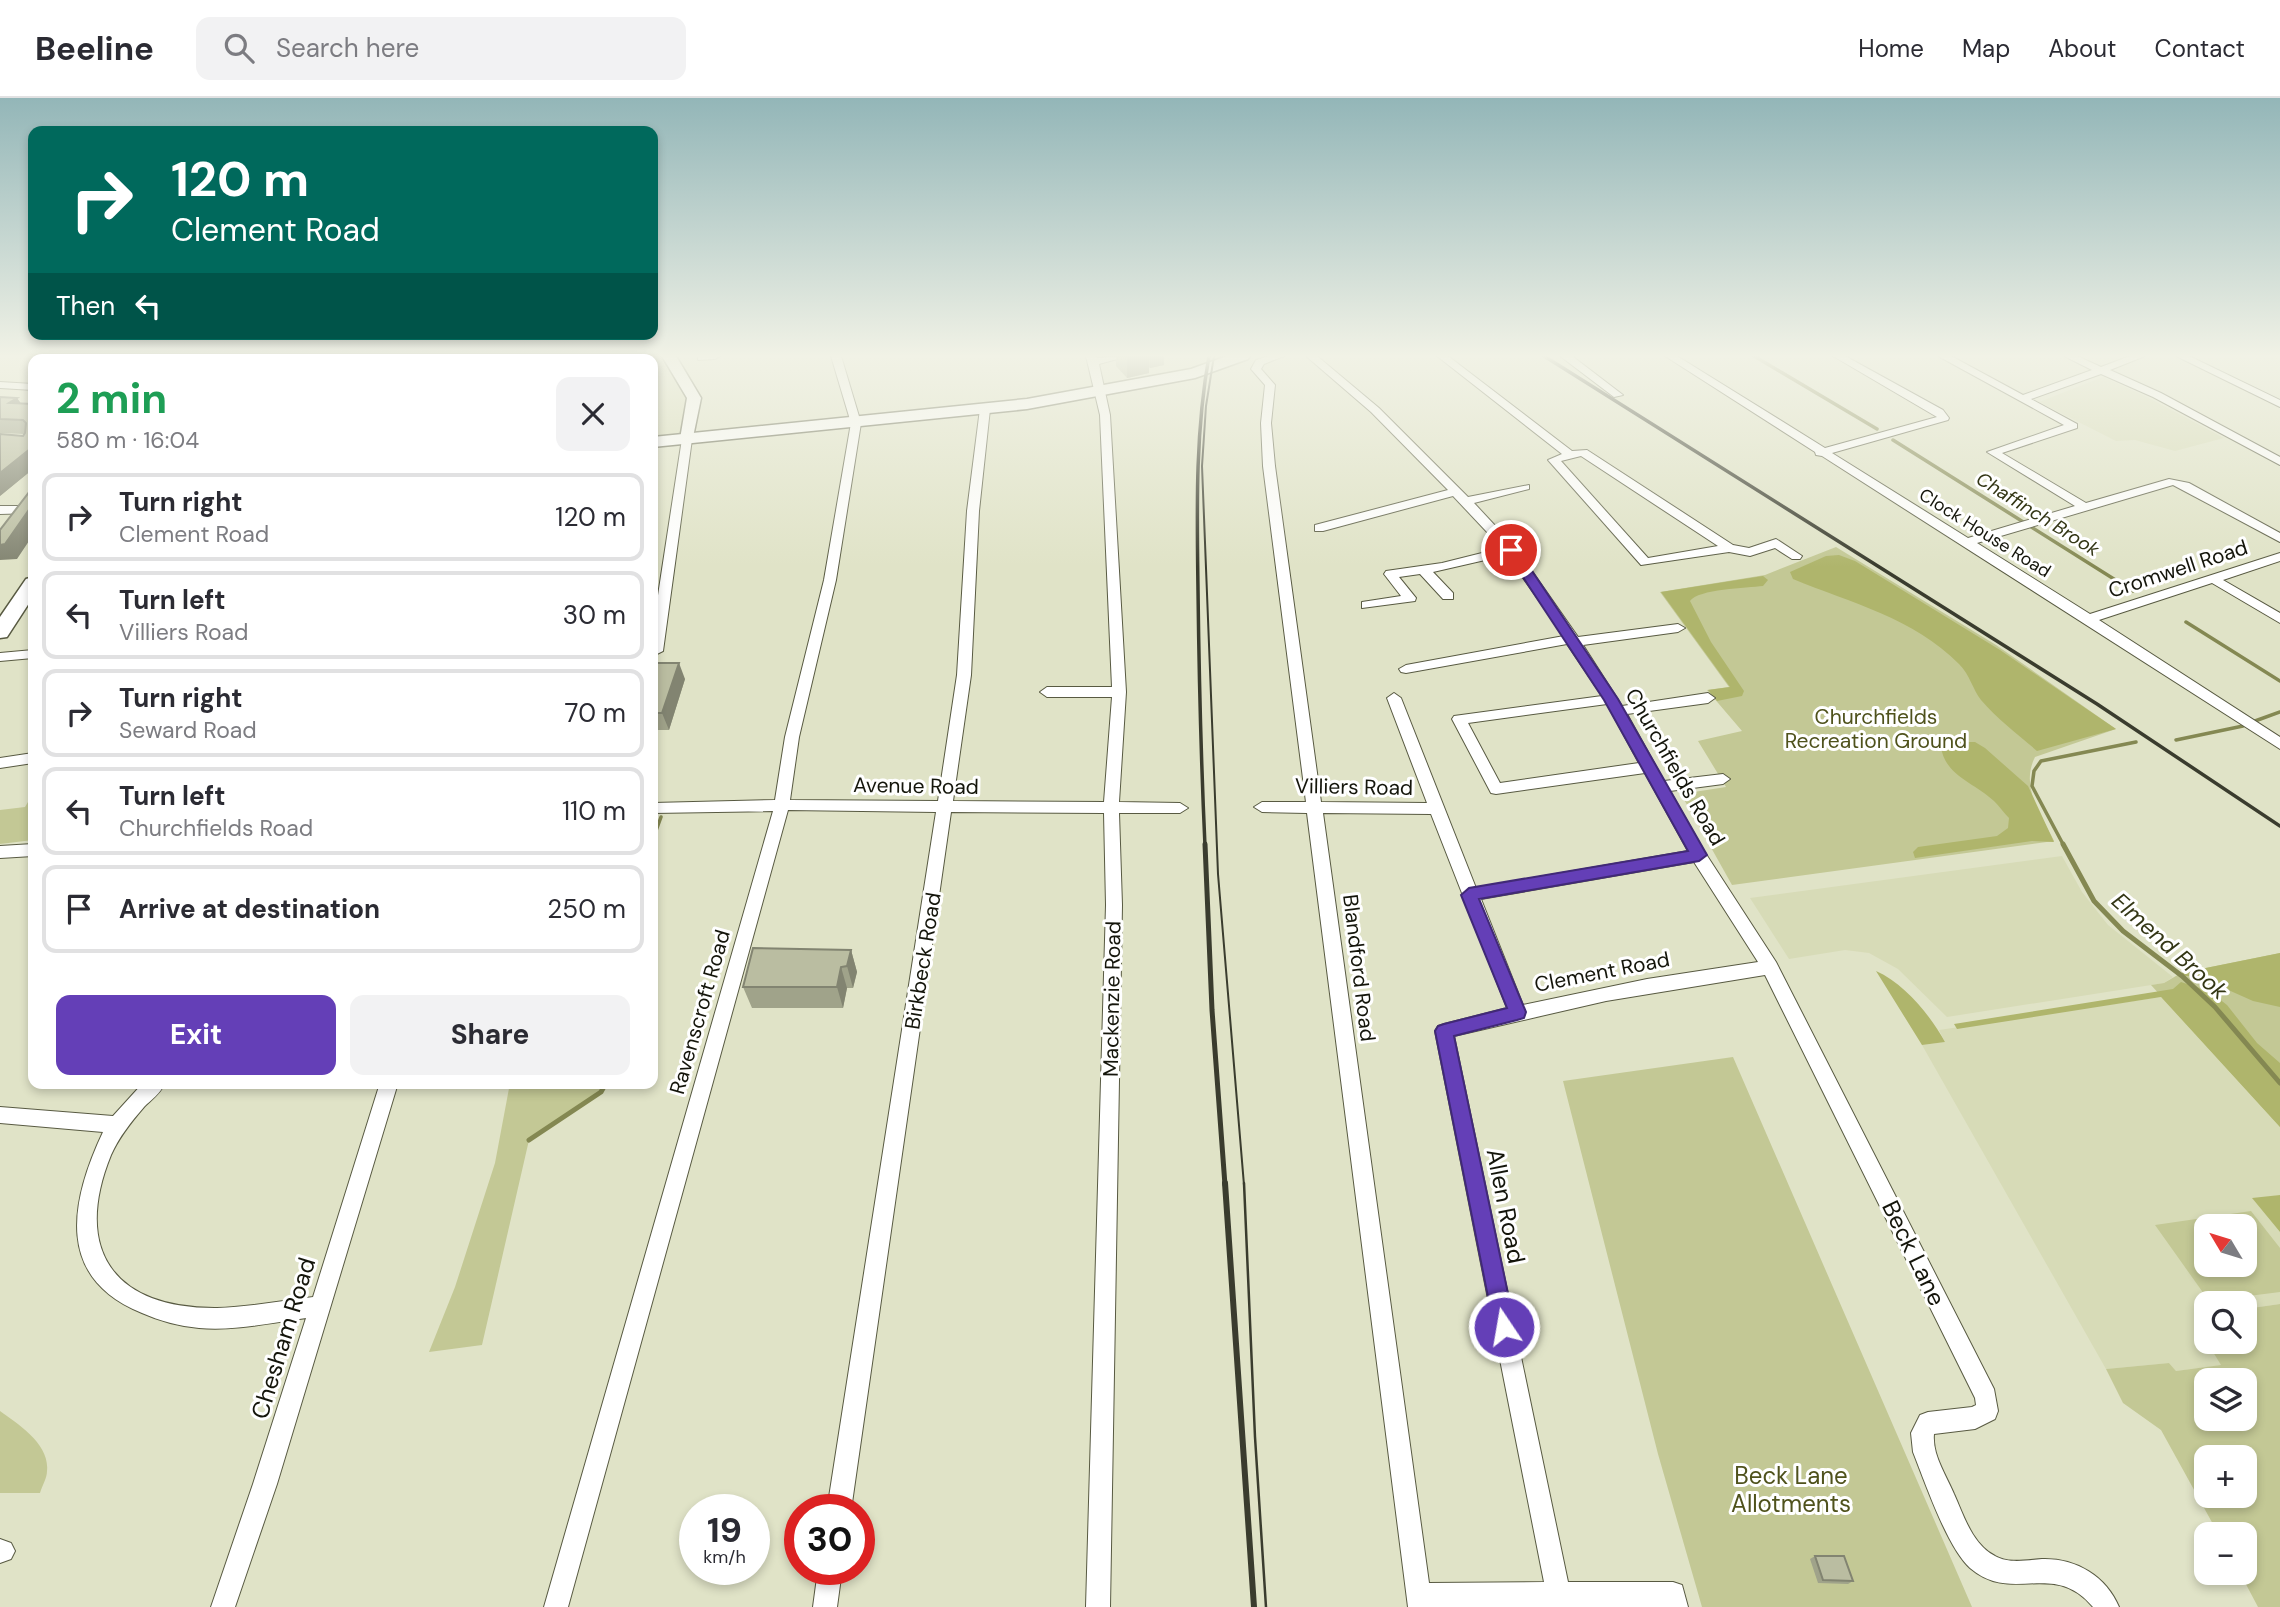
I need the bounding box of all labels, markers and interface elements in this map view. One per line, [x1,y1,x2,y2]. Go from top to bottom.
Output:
search box [196,17,686,80]
text: Beeline [35,27,154,70]
icon: search [220,29,258,67]
text: Search here [276,31,419,65]
text: Home [1858,33,1924,64]
text: Map [1962,33,2010,64]
text: About [2048,33,2117,64]
text: Contact [2155,33,2245,64]
text: 120 m [171,147,309,211]
icon: right [56,154,147,245]
text: Clement Road [171,209,380,251]
icon: left [129,287,167,325]
text: Then [56,289,115,323]
text: 2 min [56,371,167,426]
button: close [556,377,630,451]
text: 580 m · 16:04 [56,425,199,455]
water label: Chaffinch Brook [1972,466,2105,562]
street label: Clock House Road [1915,483,2055,583]
text: Turn right [119,485,243,519]
icon: right [60,498,98,536]
text: 120 m [555,500,626,534]
text: Clement Road [119,519,269,549]
pin [1481,520,1541,580]
icon: arrive [1492,531,1530,569]
street label: Cromwell Road [2105,533,2251,605]
text: Turn left [119,583,226,617]
icon: left [60,596,98,634]
text: 30 m [563,598,626,632]
text: Villiers Road [119,617,248,647]
text: Turn right [119,681,243,715]
street label: Churchfields Road [1619,683,1731,851]
icon: right [60,694,98,732]
text: 70 m [565,696,626,730]
park label: Churchfields Recreation Ground [1785,703,1967,755]
text: Seward Road [119,715,257,745]
street label: Avenue Road [853,771,979,801]
street label: Villiers Road [1295,772,1413,802]
text: Turn left [119,779,226,813]
icon: left [60,792,98,830]
text: 110 m [562,794,626,828]
text: Churchfields Road [119,813,313,843]
water label: Elmend Brook [2106,886,2235,1006]
icon: arrive [60,890,98,928]
street label: Birkbeck Road [898,891,948,1031]
text: Arrive at destination [119,892,380,926]
text: 250 m [547,892,626,926]
street label: Blandford Road [1336,893,1382,1043]
street label: Mackenzie Road [1097,921,1127,1077]
street label: Ravenscroft Road [663,926,737,1098]
street label: Clement Road [1532,945,1672,999]
button: Exit [56,995,336,1075]
button: Share [350,995,630,1075]
street label: Allen Road [1480,1146,1532,1266]
street label: Beck Lane [1875,1195,1953,1311]
north arrow [2194,1214,2258,1278]
map controls [2194,1214,2257,1585]
street label: Chesham Road [244,1254,322,1422]
position arrow [1467,1290,1541,1364]
button: search [2194,1291,2257,1354]
button: layers [2194,1368,2257,1431]
button: + [2194,1445,2257,1508]
park label: Beck Lane Allotments [1731,1460,1851,1519]
speed limit sign: 30 [784,1494,875,1585]
text: 19 [707,1507,742,1553]
button: − [2194,1522,2257,1585]
text: km/h [703,1545,746,1569]

